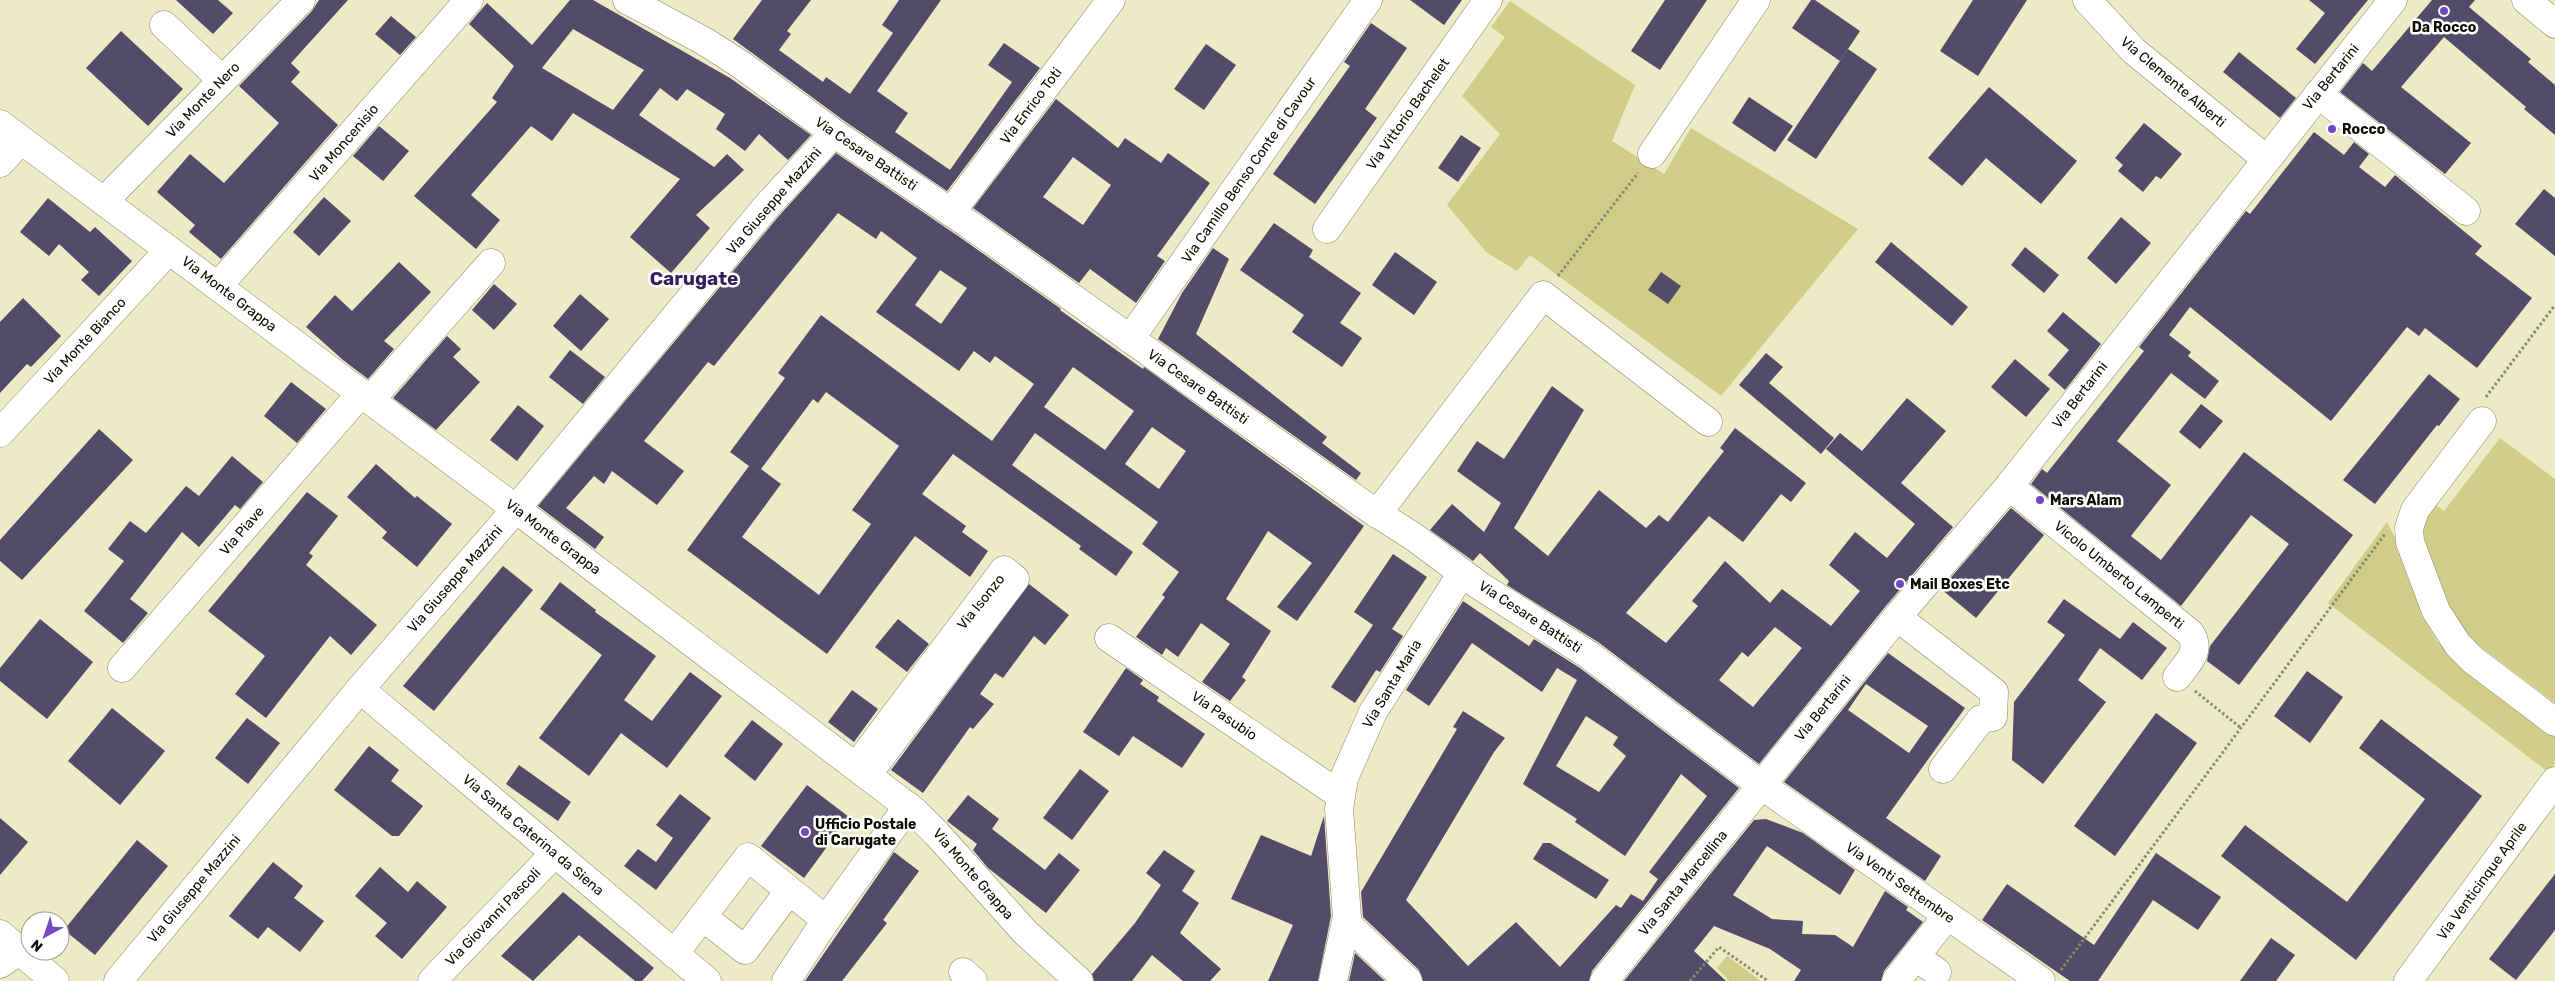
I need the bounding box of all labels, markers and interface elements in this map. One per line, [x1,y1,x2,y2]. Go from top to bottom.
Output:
marker: Da Rocco [2438,5,2450,17]
place label: Da Rocco [2412,19,2476,36]
street label: Via Clemente Alberti [2117,33,2229,131]
street label: Via Bertarini [2299,41,2363,113]
street label: Via Vittorio Bachelet [1363,54,1453,173]
street label: Via Monte Nero [163,59,243,141]
street label: Via Enrico Toti [997,64,1065,148]
street label: Via Camillo Benso Conte di Cavour [1178,73,1320,266]
street label: Via Moncenisio [306,101,382,185]
street label: Via Cesare Battisti [812,114,920,194]
place label: Rocco [2342,121,2385,138]
marker: Rocco [2326,123,2338,135]
street label: Via Giuseppe Mazzini [723,144,825,258]
street label: Via Monte Grappa [178,253,280,335]
district label: Carugate [650,267,738,290]
street label: Via Monte Bianco [40,294,130,388]
street label: Via Cesare Battisti [1144,346,1252,428]
street label: Via Bertarini [2049,358,2111,432]
place label: Mars Alam [2050,492,2122,509]
marker: Mars Alam [2034,494,2046,506]
street label: Via Monte Grappa [502,496,604,578]
street label: Via Piave [216,503,268,559]
street label: Vicolo Umberto Lamperti [2051,517,2187,633]
street label: Via Giuseppe Mazzini [404,522,506,636]
street label: Via Isonzo [954,571,1008,633]
place label: Mail Boxes Etc [1910,576,2010,593]
street label: Via Cesare Battisti [1475,577,1585,657]
marker: Mail Boxes Etc [1894,578,1906,590]
street label: Via Santa Maria [1359,637,1425,731]
street label: Via Bertarini [1791,672,1855,744]
street label: Via Pasubio [1188,688,1260,744]
street label: Via Santa Caterina da Siena [459,771,607,899]
place label: Ufficio Postale di Carugate [815,816,916,849]
street label: Via Venticinque Aprile [2433,819,2531,943]
street label: Via Monte Grappa [929,825,1017,923]
marker: Ufficio Postale di Carugate [799,826,811,838]
street label: Via Santa Marcellina [1635,827,1731,939]
street label: Via Giuseppe Mazzini [144,831,244,947]
street label: Via Venti Settembre [1842,839,1958,927]
street label: Via Giovanni Pascoli [442,864,544,970]
north arrow [20,911,70,961]
text: N [28,936,46,955]

